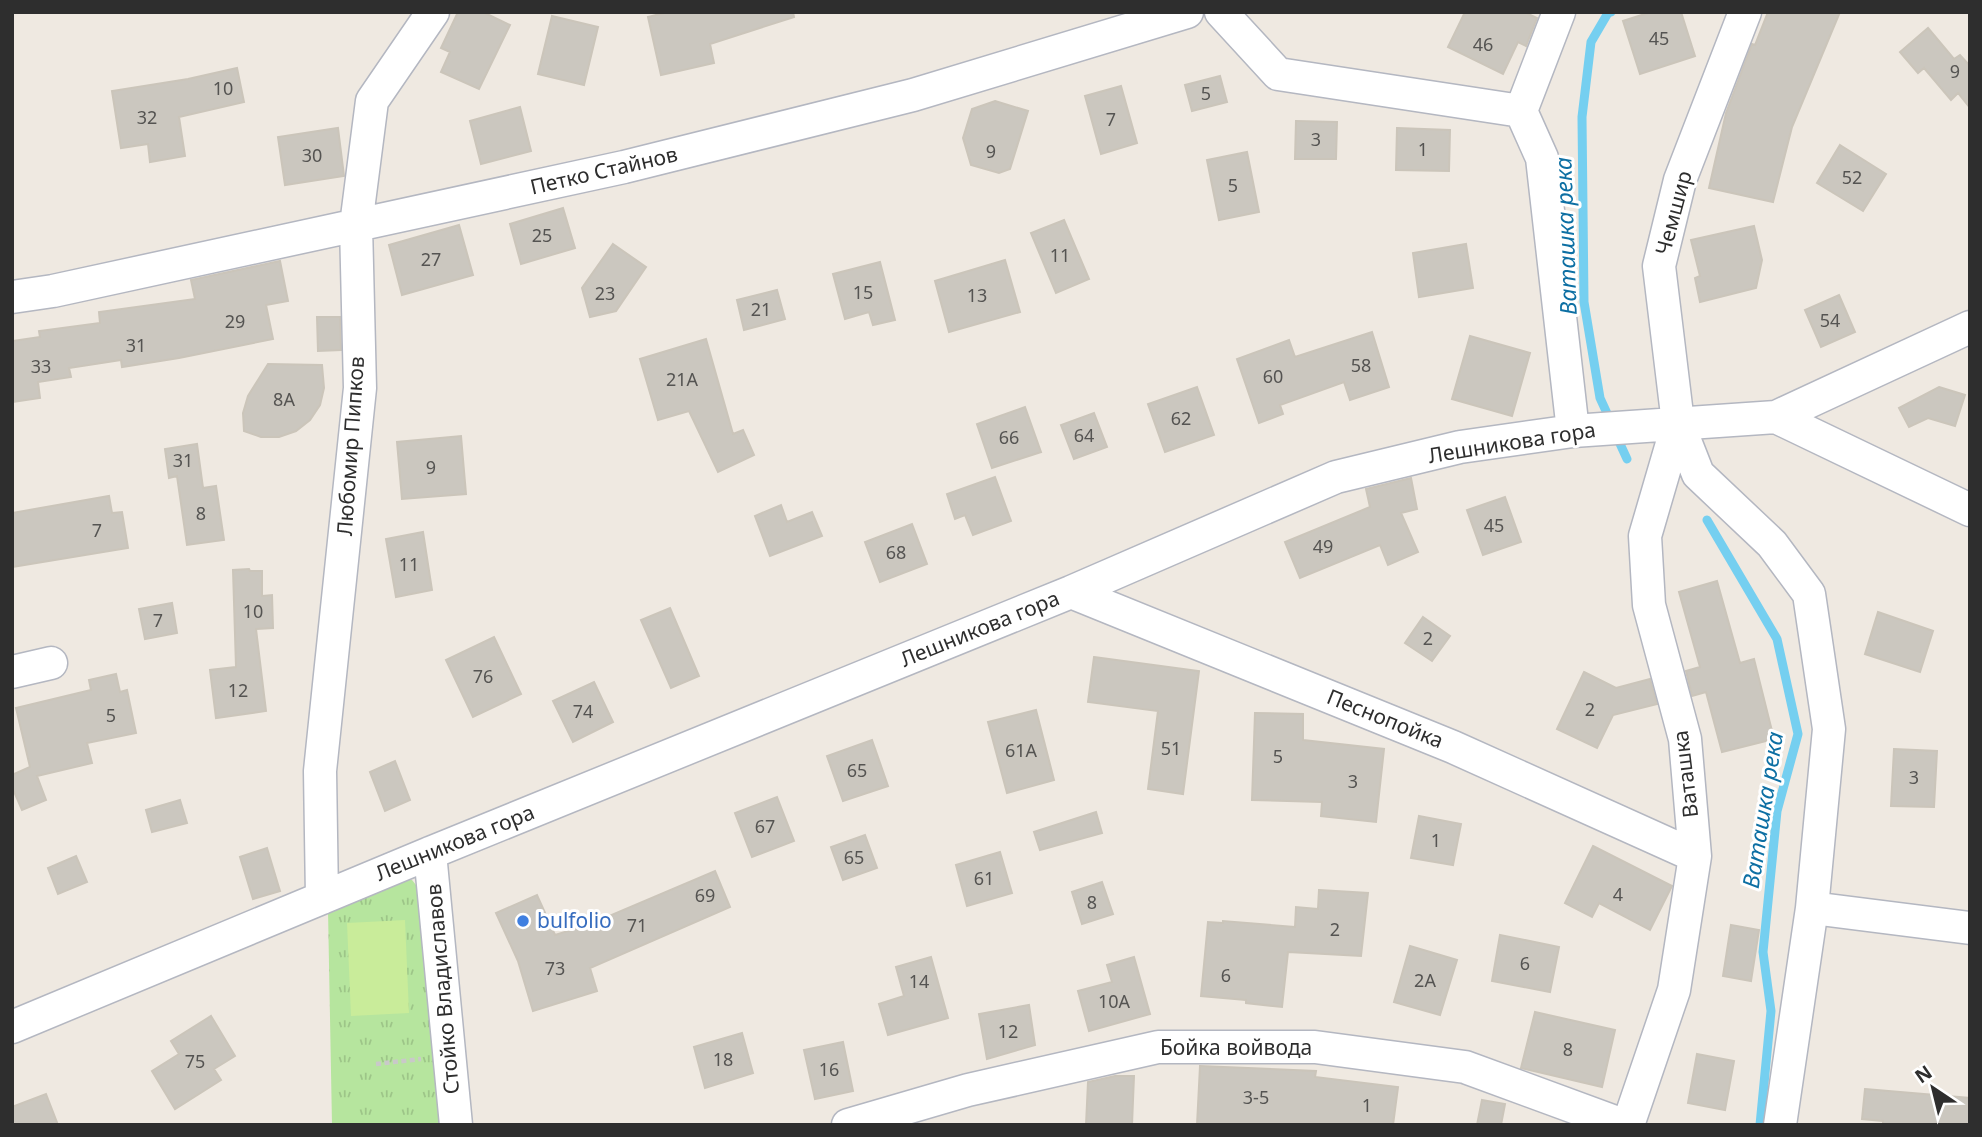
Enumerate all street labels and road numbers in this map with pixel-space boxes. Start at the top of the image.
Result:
street label: Петко Стайнов [527,139,680,201]
street label: Чемшир [1648,167,1698,258]
street label: Любомир Пипков [330,355,370,537]
street label: Лешникова гора [1426,415,1598,469]
street label: Лешникова гора [896,583,1063,673]
street label: Песнопойка [1323,682,1448,754]
street label: Ваташка [1666,729,1704,819]
street label: Лешникова гора [371,797,538,887]
street label: Стойко Владиславов [419,883,465,1095]
street label: Бойка войвода [1160,1033,1312,1061]

